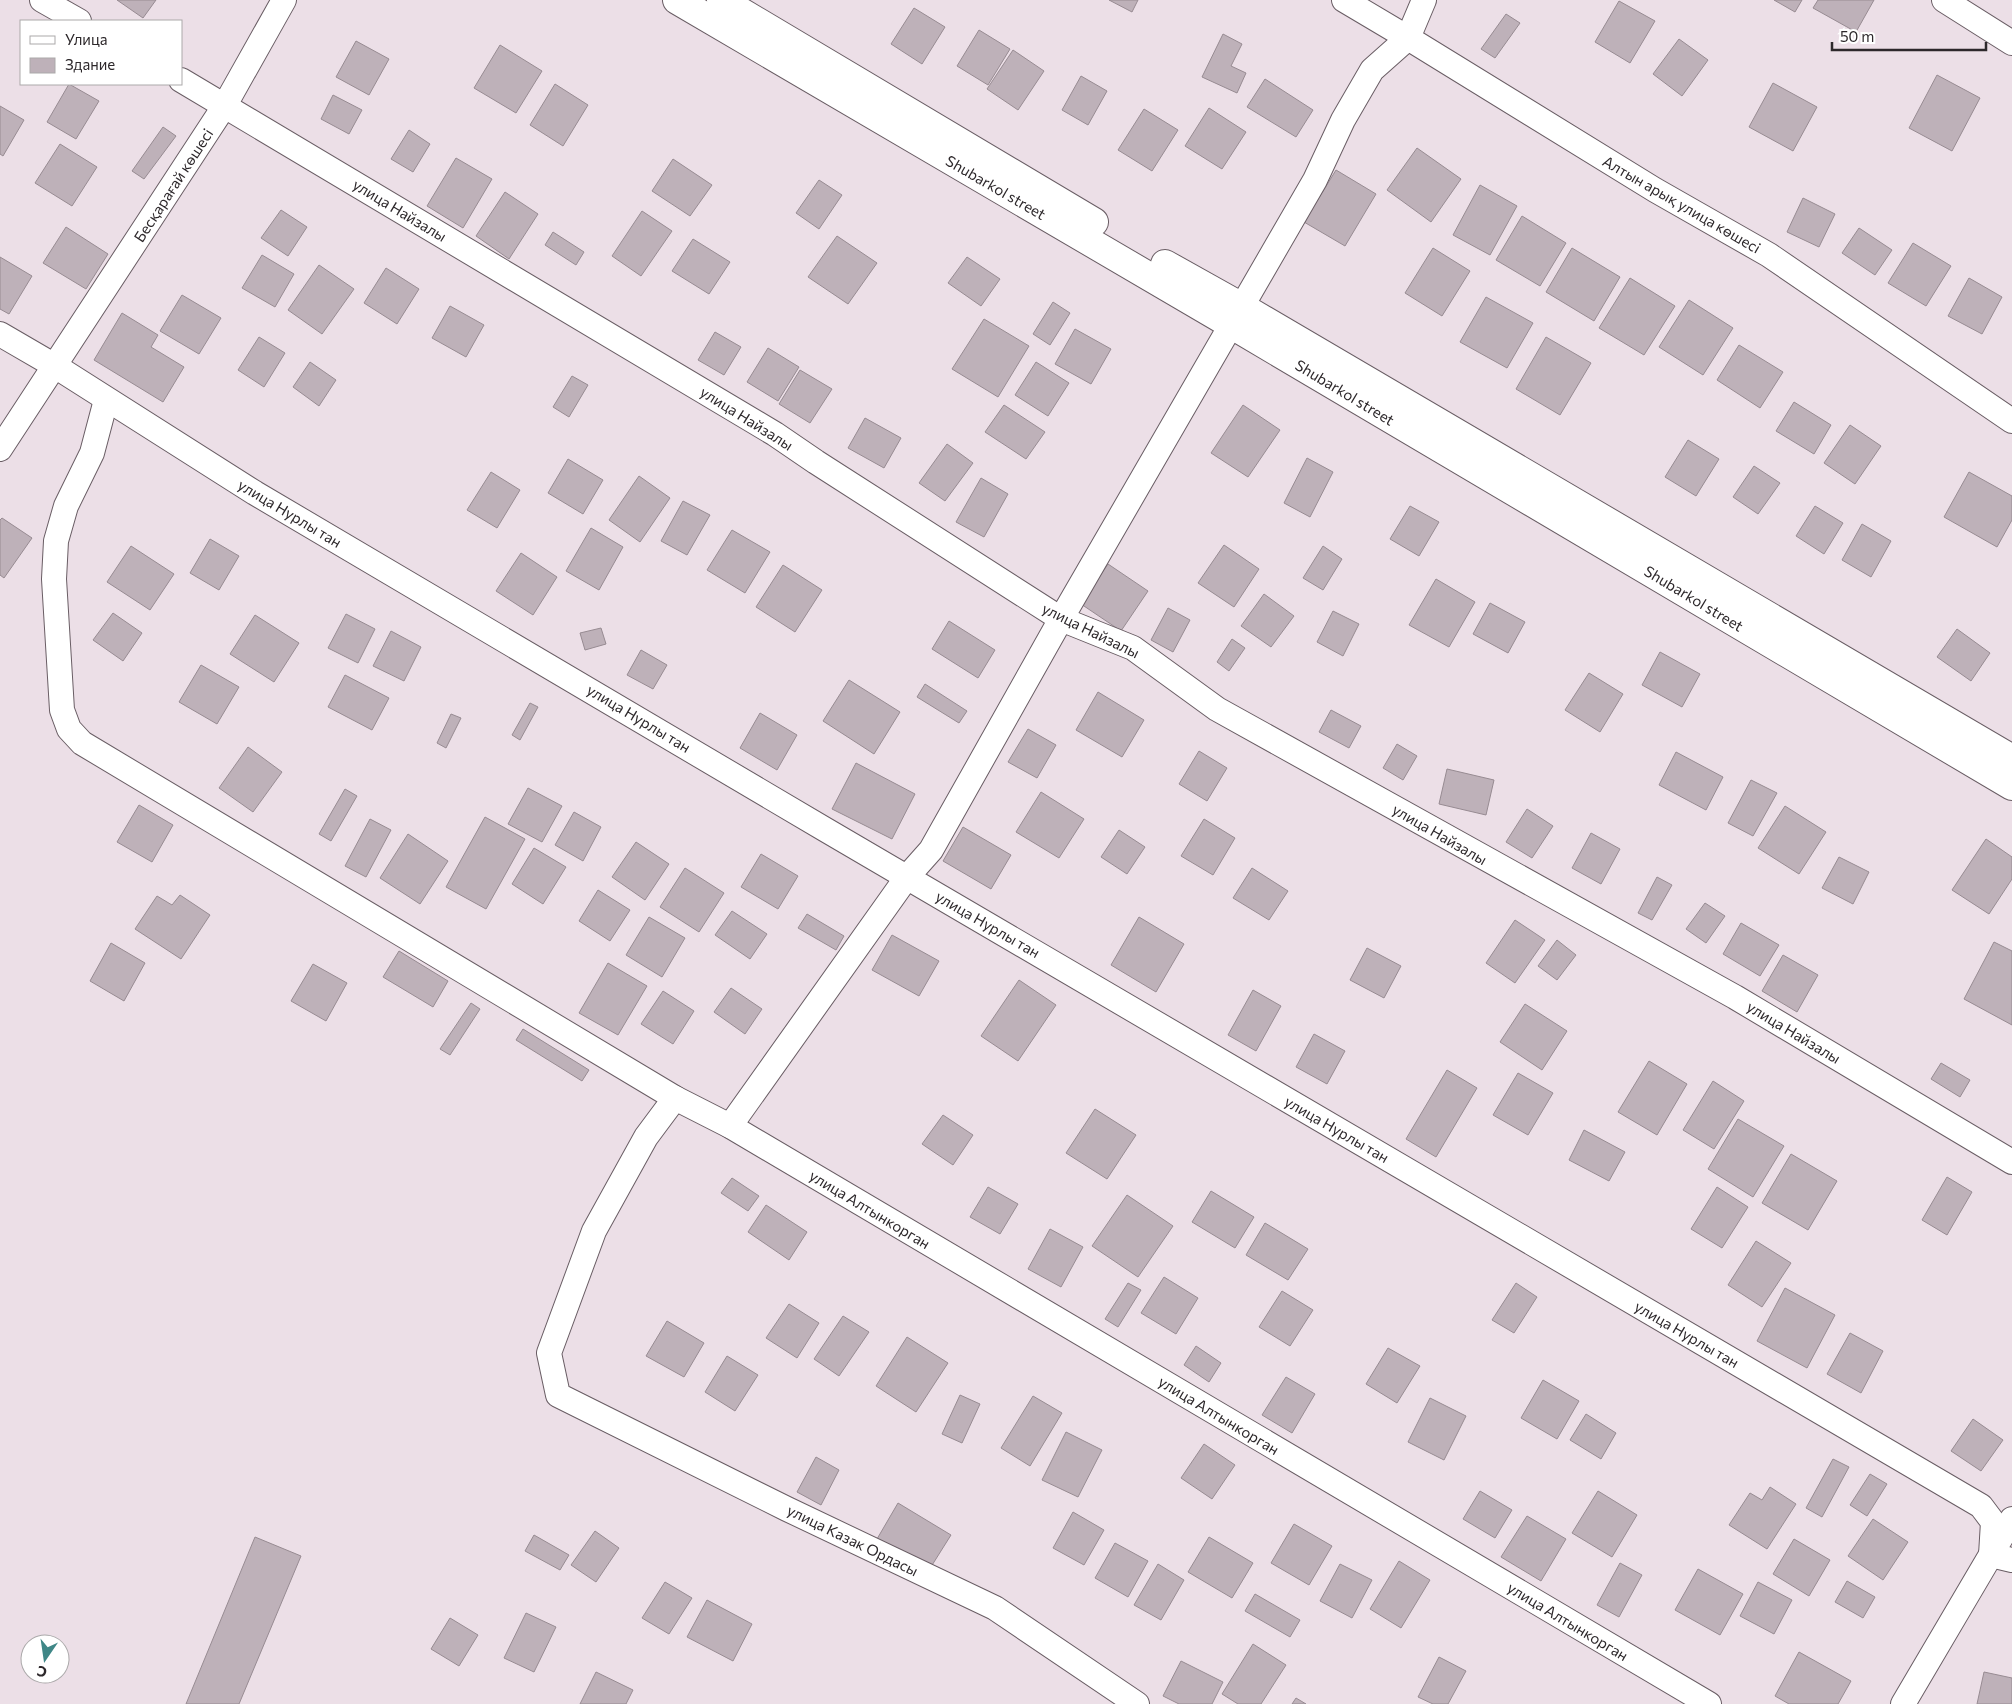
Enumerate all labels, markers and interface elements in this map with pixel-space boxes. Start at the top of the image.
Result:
legend [20,20,182,85]
scale bar [1832,20,1986,52]
text: 50 m [1840,27,1874,45]
text: Улица [65,30,107,48]
text: Здание [65,55,115,73]
street label: Бесқарағай көшесі [130,125,216,245]
street label: Shubarkol street [943,151,1049,223]
street label: Алтын арық улица көшесі [1600,151,1764,257]
street label: улица Найзалы [350,175,450,245]
street label: Shubarkol street [1292,355,1398,429]
street label: улица Найзалы [697,382,797,454]
street label: улица Нурлы тан [235,475,345,551]
street label: Shubarkol street [1641,561,1747,635]
street label: улица Найзалы [1039,599,1143,661]
street label: улица Нурлы тан [584,680,694,756]
street label: улица Найзалы [1390,800,1490,868]
street label: улица Нурлы тан [933,887,1043,961]
street label: улица Найзалы [1744,997,1844,1067]
street label: улица Нурлы тан [1282,1092,1392,1166]
street label: улица Алтынкорган [806,1166,934,1252]
street label: улица Нурлы тан [1632,1297,1742,1371]
street label: улица Алтынкорган [1155,1372,1283,1458]
street label: улица Казак Ордасы [785,1500,921,1580]
street label: улица Алтынкорган [1504,1578,1632,1664]
north arrow [20,1634,70,1684]
text: С [35,1663,49,1682]

